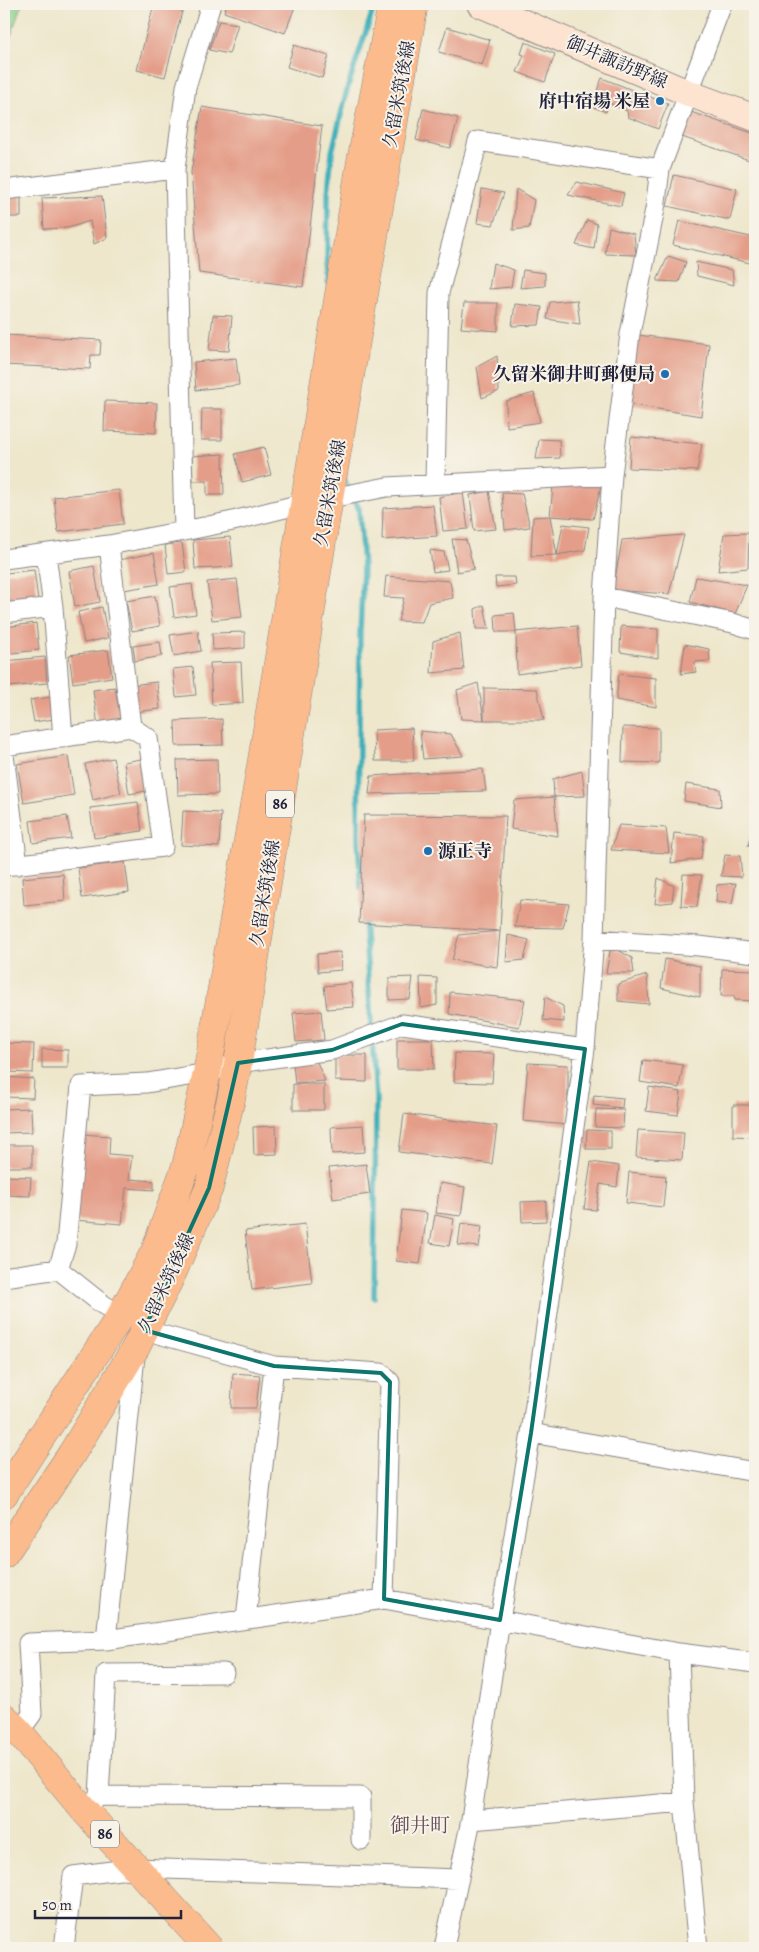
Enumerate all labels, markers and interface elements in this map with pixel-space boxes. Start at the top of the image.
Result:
street label: 御井諏訪野線 [563,30,671,94]
street label: 久留米筑後線 [378,39,420,149]
place label: 府中宿場 米屋 [539,89,650,113]
marker: 府中宿場 米屋 [654,95,666,107]
place label: 久留米御井町郵便局 [493,362,655,386]
marker: 久留米御井町郵便局 [659,368,671,380]
street label: 久留米筑後線 [309,438,351,548]
road number: 86 [266,791,294,818]
street label: 久留米筑後線 [245,838,285,948]
place label: 源正寺 [438,839,492,863]
marker: 源正寺 [422,845,434,857]
street label: 久留米筑後線 [132,1229,200,1337]
district label: 御井町 [390,1812,450,1839]
road number: 86 [91,1820,119,1848]
scale bar [35,1887,181,1919]
text: 50 m [42,1895,72,1915]

